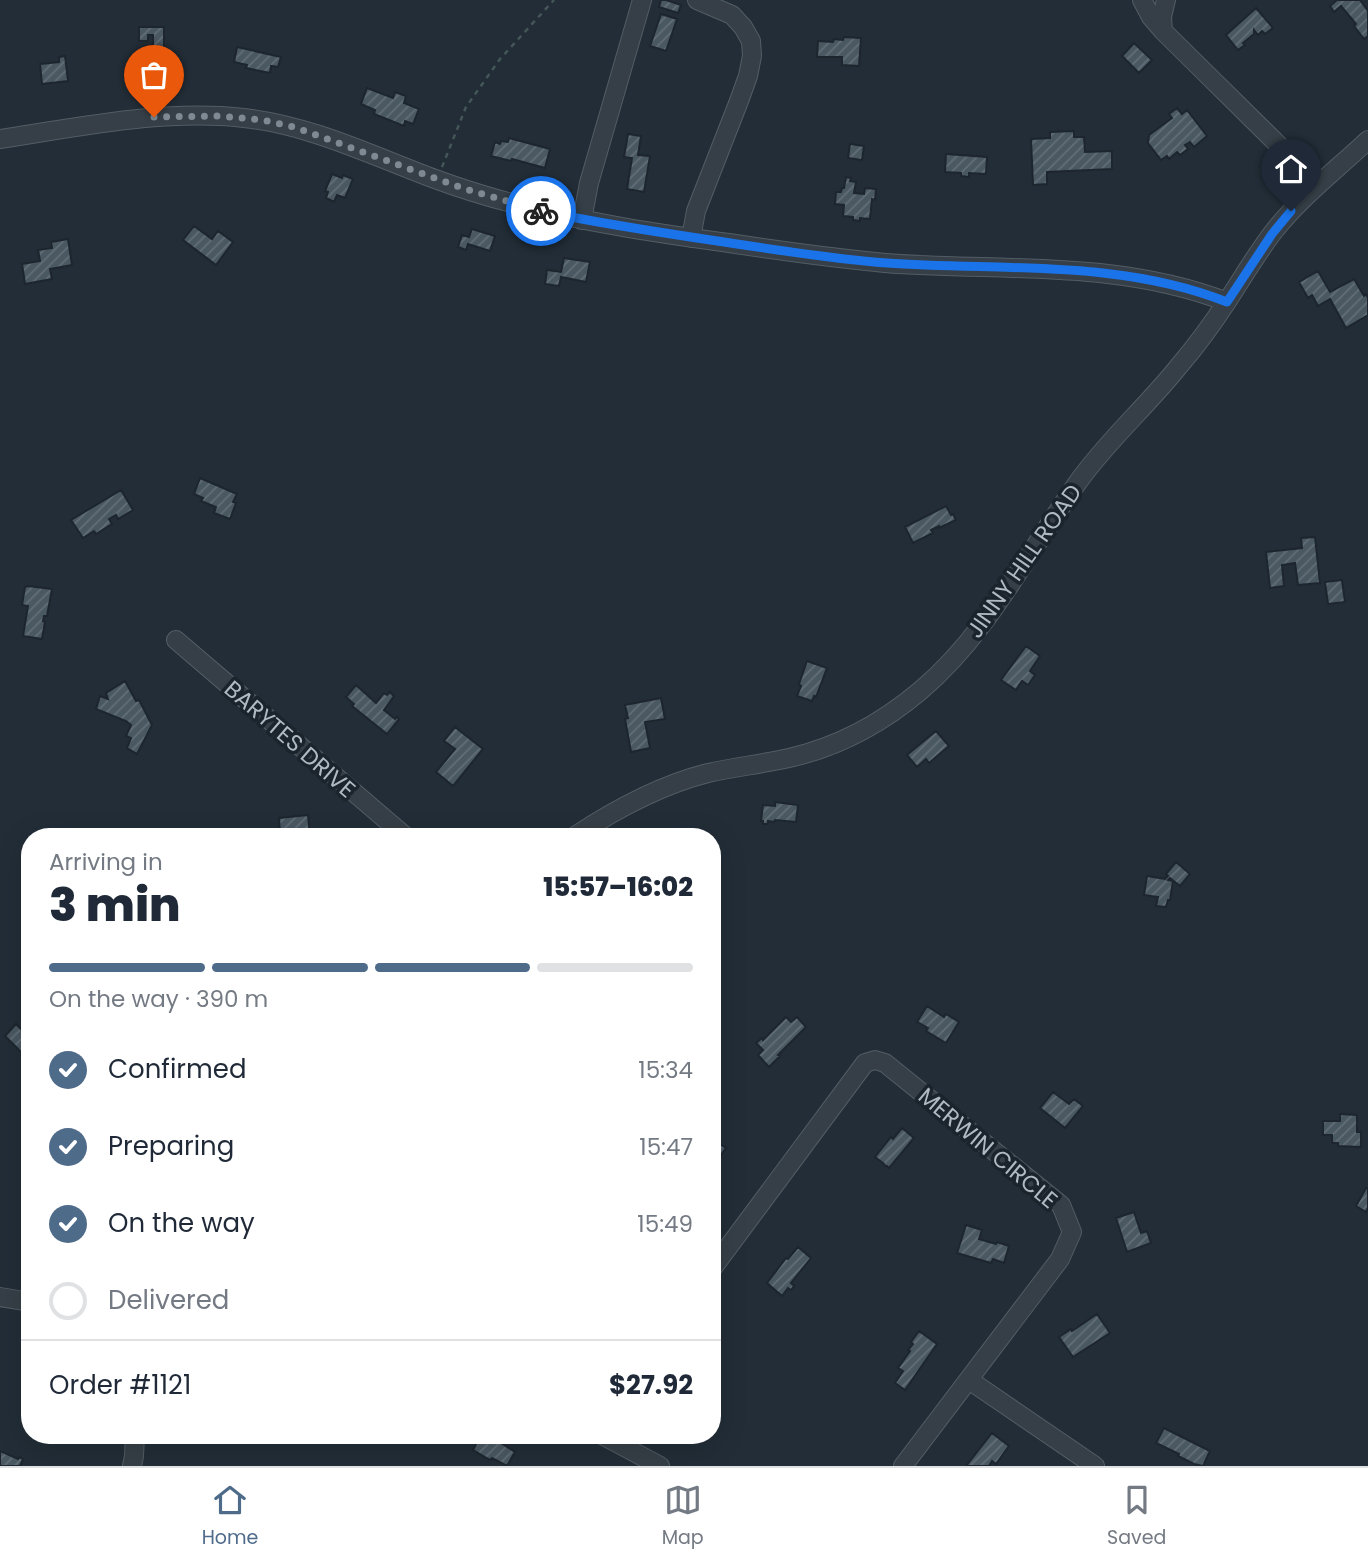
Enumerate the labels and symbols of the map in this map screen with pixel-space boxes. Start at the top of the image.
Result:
pin [124,45,184,117]
pin [1261,139,1321,211]
courier [506,176,576,246]
street label: JINNY HILL ROAD [959,478,1089,644]
street label: BARYTES DRIVE [218,673,362,805]
street label: MERWIN CIRCLE [911,1080,1065,1216]

